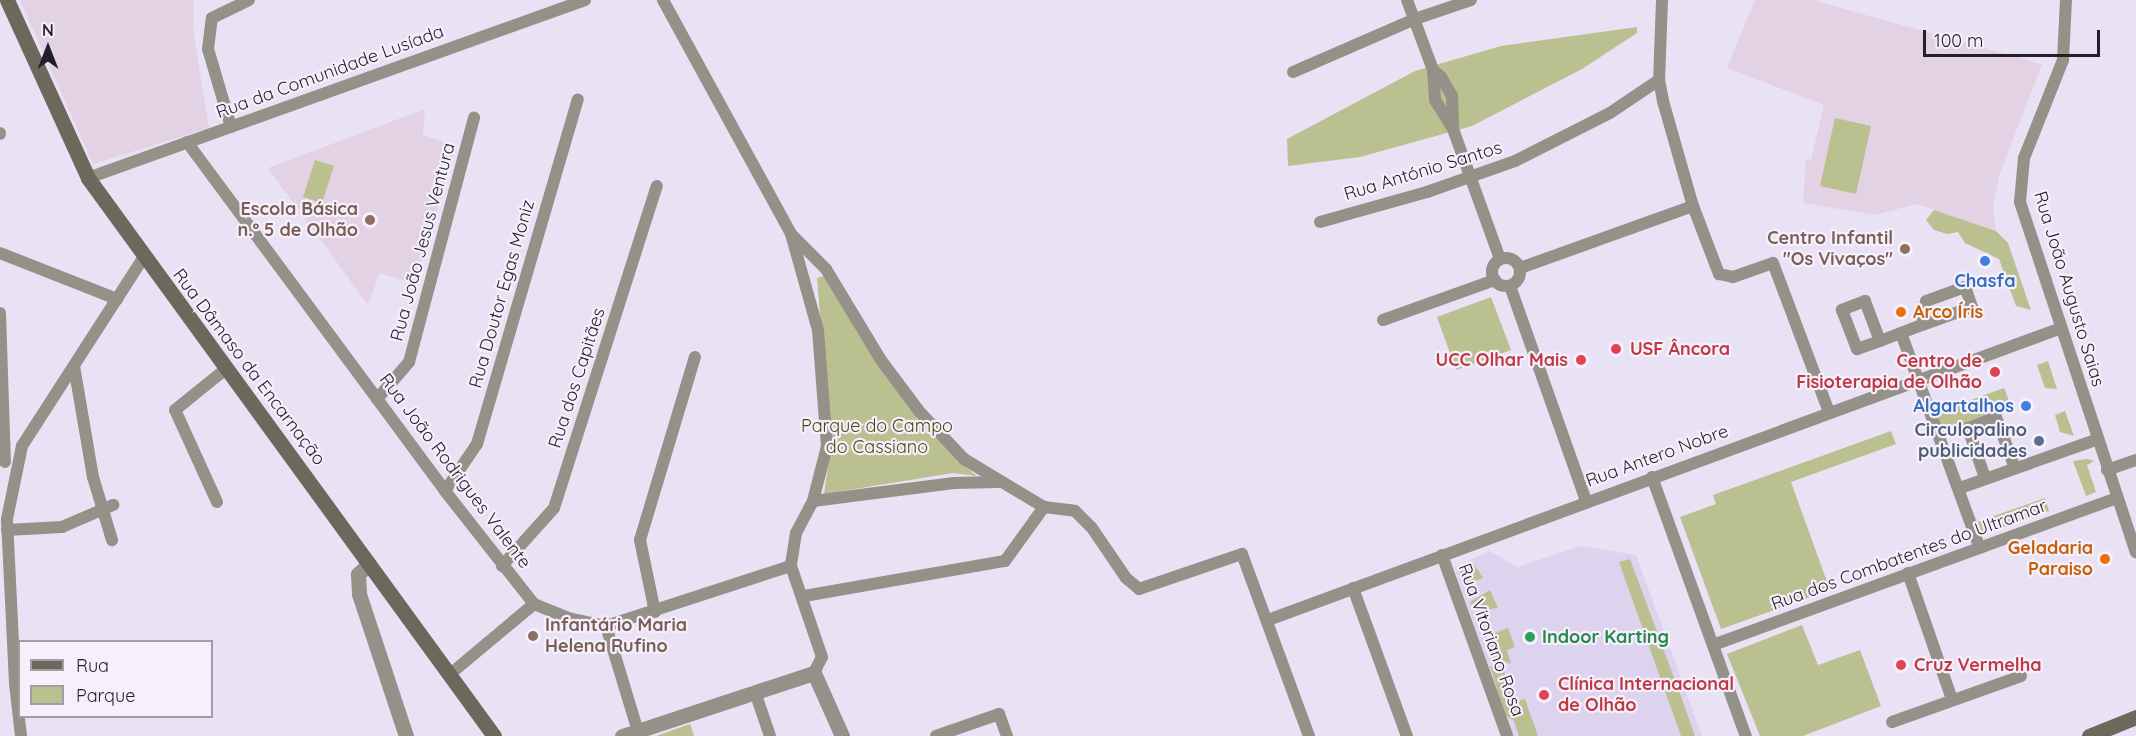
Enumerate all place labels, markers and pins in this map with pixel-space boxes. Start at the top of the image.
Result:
place label: Escola Básica n.º 5 de Olhão [237,199,358,242]
marker: Escola Básica n.º 5 de Olhão [363,213,377,227]
place label: Centro Infantil "Os Vivaços" [1767,228,1893,270]
marker: Centro Infantil "Os Vivaços" [1898,242,1912,256]
marker: Chasfa [1978,254,1992,268]
place label: Chasfa [1955,270,2015,292]
place label: Arco Íris [1913,301,1983,323]
marker: Arco Íris [1894,305,1908,319]
place label: USF Âncora [1630,338,1730,360]
marker: USF Âncora [1607,340,1625,358]
place label: UCC Olhar Mais [1436,349,1568,371]
marker: UCC Olhar Mais [1572,351,1590,369]
place label: Centro de Fisioterapia de Olhão [1796,351,1982,394]
marker: Centro de Fisioterapia de Olhão [1986,363,2004,381]
place label: Algartalhos [1913,395,2014,417]
marker: Algartalhos [2019,399,2033,413]
place label: Circulopalino publicidades [1915,420,2027,462]
marker: Circulopalino publicidades [2032,434,2046,448]
place label: Geladaria Paraiso [2008,538,2093,580]
marker: Geladaria Paraiso [2098,552,2112,566]
place label: Infantário Maria Helena Rufino [545,615,687,658]
place label: Indoor Karting [1542,626,1669,648]
marker: Infantário Maria Helena Rufino [526,629,540,643]
marker: Indoor Karting [1523,630,1537,644]
place label: Cruz Vermelha [1914,654,2042,676]
marker: Cruz Vermelha [1892,656,1910,674]
place label: Clínica Internacional de Olhão [1558,674,1734,716]
marker: Clínica Internacional de Olhão [1535,686,1553,704]

